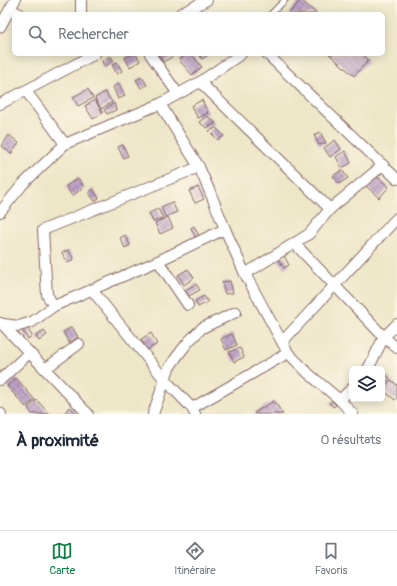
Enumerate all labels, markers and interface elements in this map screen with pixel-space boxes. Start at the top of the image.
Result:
search box [12,12,385,56]
icon: search [26,23,48,45]
text: Rechercher [58,25,129,44]
map controls [349,366,385,402]
button: layers [349,366,385,402]
text: À proximité [16,430,99,451]
text: 0 résultats [321,432,381,448]
tab: Carte [49,540,75,577]
tab: Itinéraire [174,540,216,577]
tab: Favoris [315,540,347,577]

